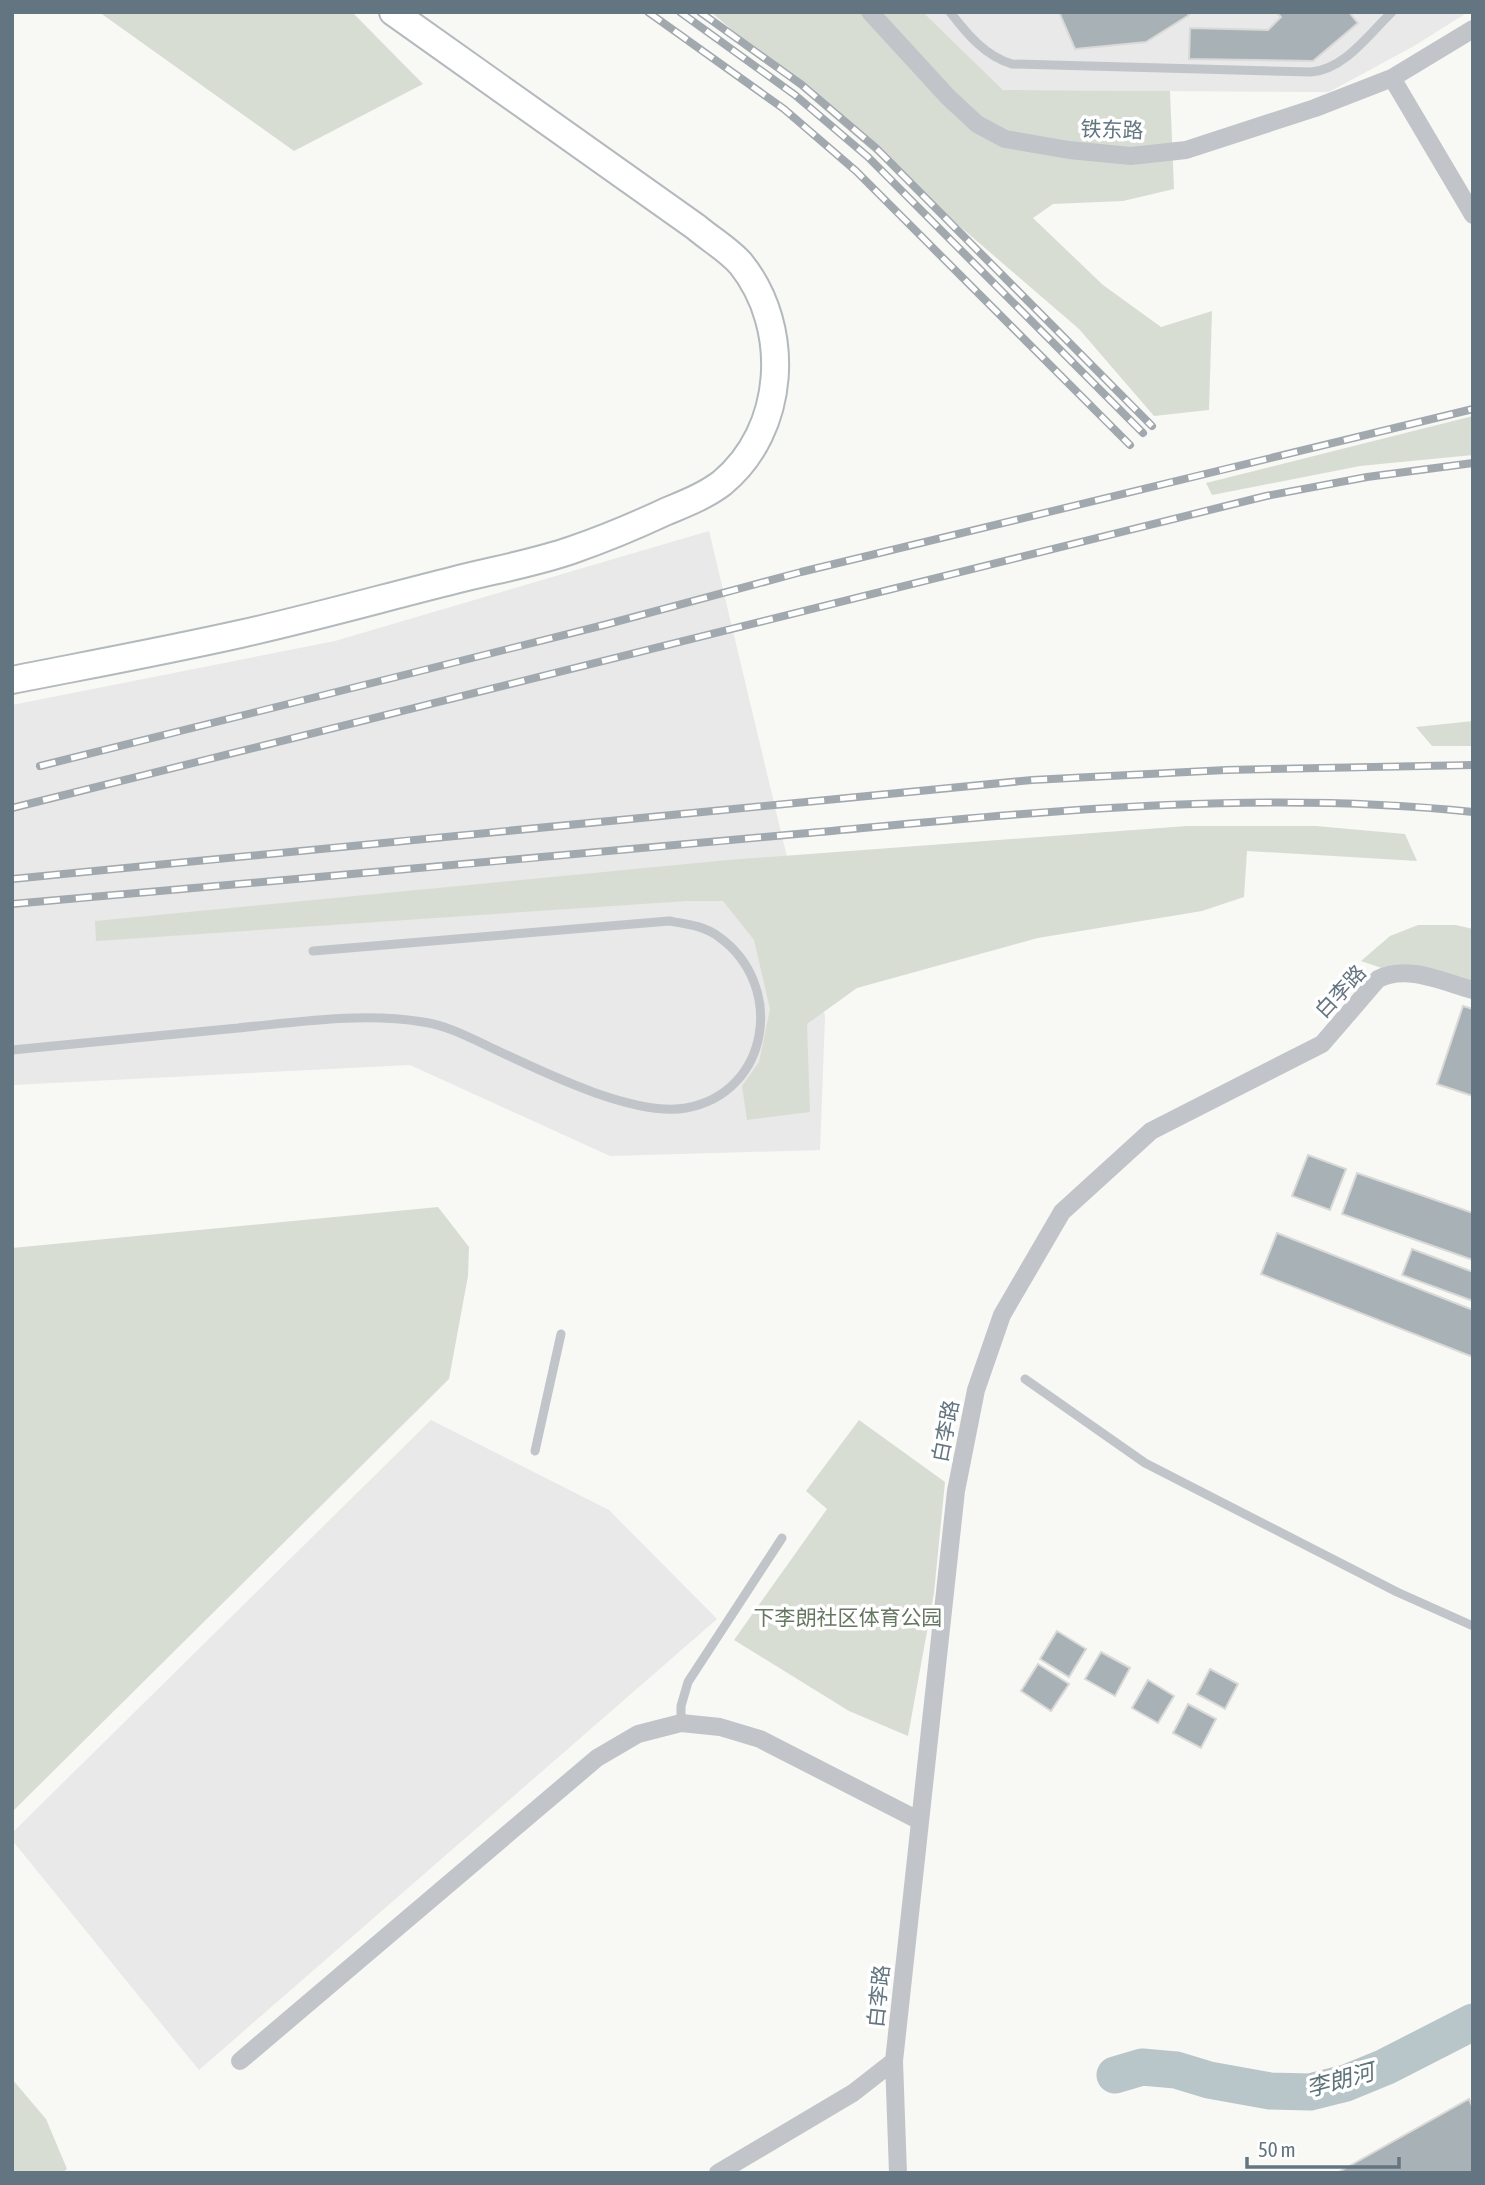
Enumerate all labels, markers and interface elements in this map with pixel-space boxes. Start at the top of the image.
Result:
street label: 铁东路 [1080,116,1144,142]
street label: 白李路 [1310,960,1370,1022]
street label: 白李路 [927,1398,963,1464]
park label: 下李朗社区体育公园 [754,1605,943,1629]
street label: 白李路 [863,1963,893,2029]
water label: 李朗河 [1303,2057,1381,2101]
scale bar [1247,2126,1399,2170]
text: 50 m [1258,2137,1296,2161]

